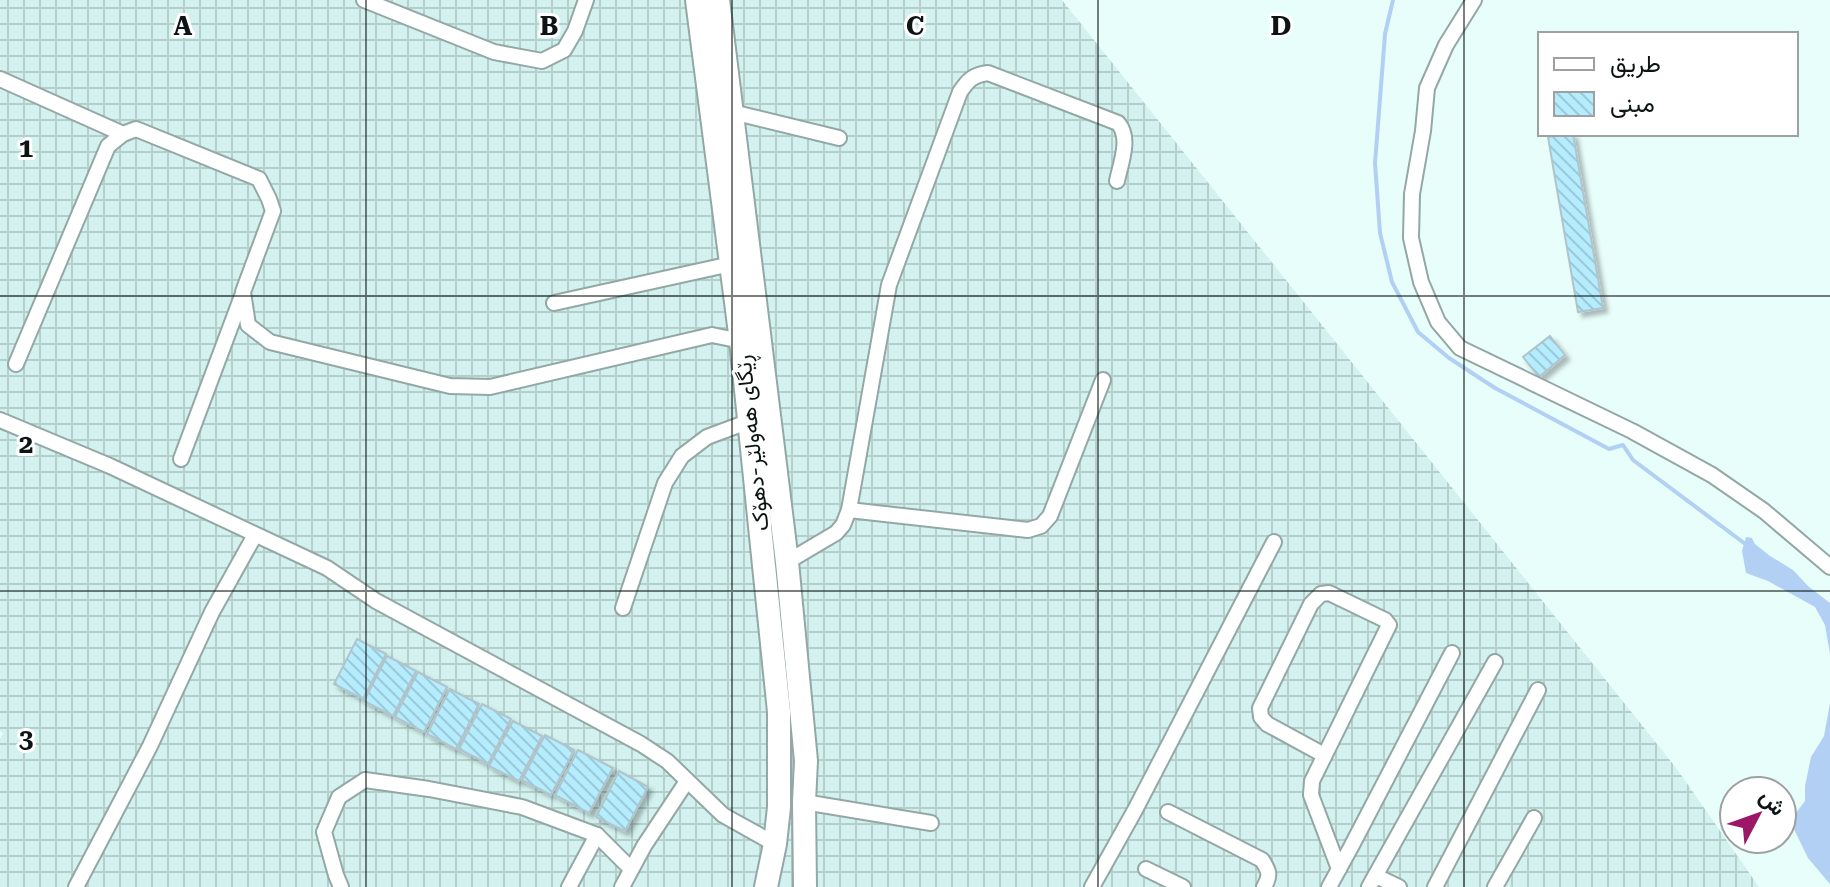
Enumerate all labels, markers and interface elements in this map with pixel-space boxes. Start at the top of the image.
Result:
text: A [174,11,193,41]
text: B [540,11,558,41]
text: C [906,11,924,41]
text: D [1271,11,1291,41]
legend [1538,32,1798,136]
text: طريق [1610,50,1661,79]
text: مبنى [1610,90,1655,118]
text: 1 [19,133,33,163]
street label: ڕێگای هەولێر-دهۆک [730,353,779,532]
text: 2 [19,429,33,459]
text: 3 [19,724,33,754]
north arrow [1718,775,1798,855]
text: ش [1754,784,1791,821]

